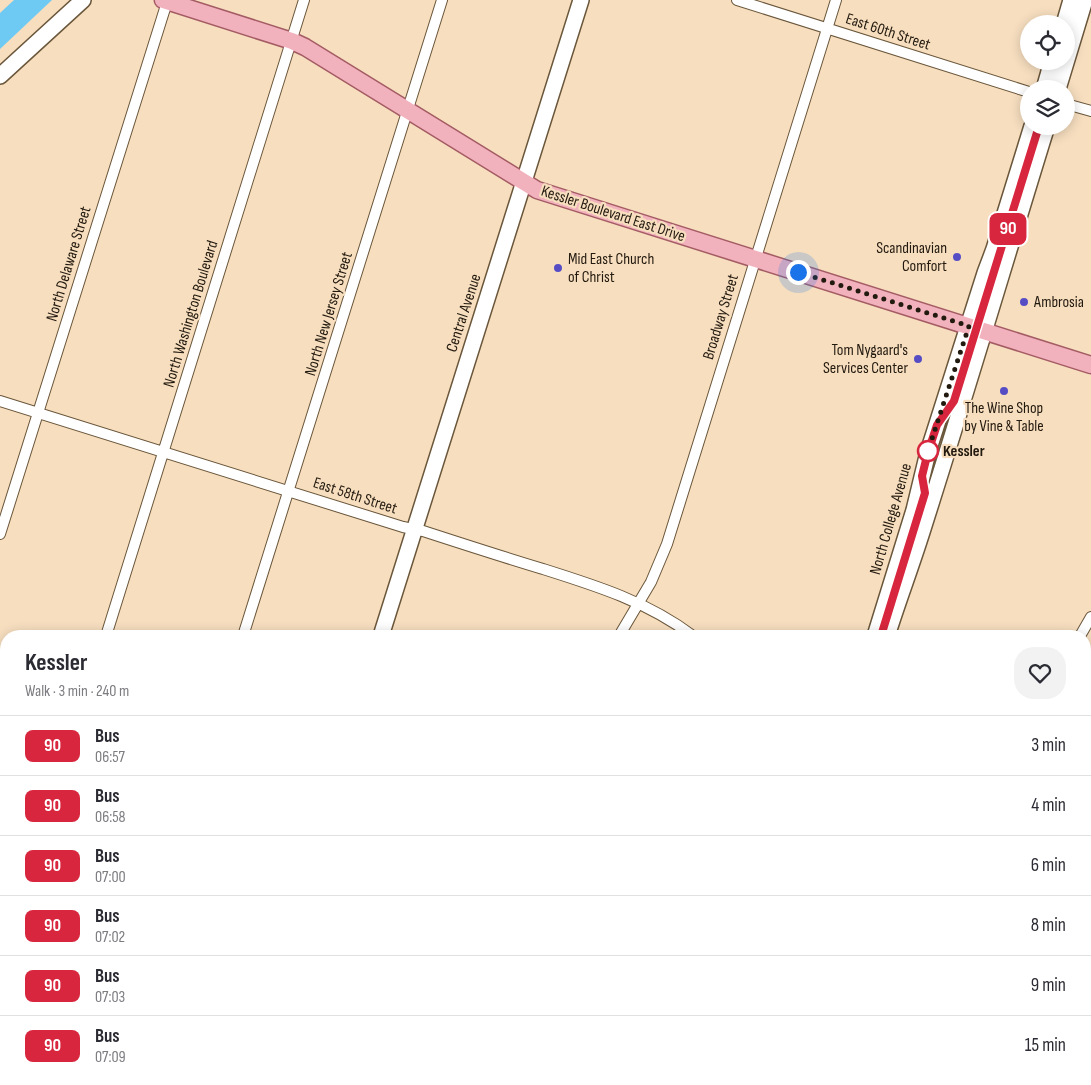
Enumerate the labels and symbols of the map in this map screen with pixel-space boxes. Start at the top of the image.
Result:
street label: East 60th Street [843,9,933,55]
street label: Kessler Boulevard East Drive [539,182,687,246]
street label: North Delaware Street [42,204,96,324]
line badge: 90 [986,213,1030,245]
street label: North Washington Boulevard [160,238,222,390]
place label: Scandinavian Comfort [876,239,947,276]
street label: North New Jersey Street [301,250,357,378]
place label: Mid East Church of Christ [568,250,654,287]
marker: Scandinavian Comfort [951,251,963,263]
your location [786,260,811,285]
marker: Mid East Church of Christ [552,262,564,274]
street label: Central Avenue [442,272,486,354]
street label: Broadway Street [699,272,743,362]
place label: Ambrosia [1033,293,1084,312]
marker: Ambrosia [1018,296,1030,308]
place label: Tom Nygaard's Services Center [823,341,908,378]
marker: Tom Nygaard's Services Center [912,353,924,365]
marker: The Wine Shop by Vine & Table [998,385,1010,397]
place label: The Wine Shop by Vine & Table [964,399,1044,436]
marker: Kessler [917,440,939,462]
place label: Kessler [943,442,985,461]
street label: North College Avenue [866,461,916,577]
street label: East 58th Street [311,473,399,519]

